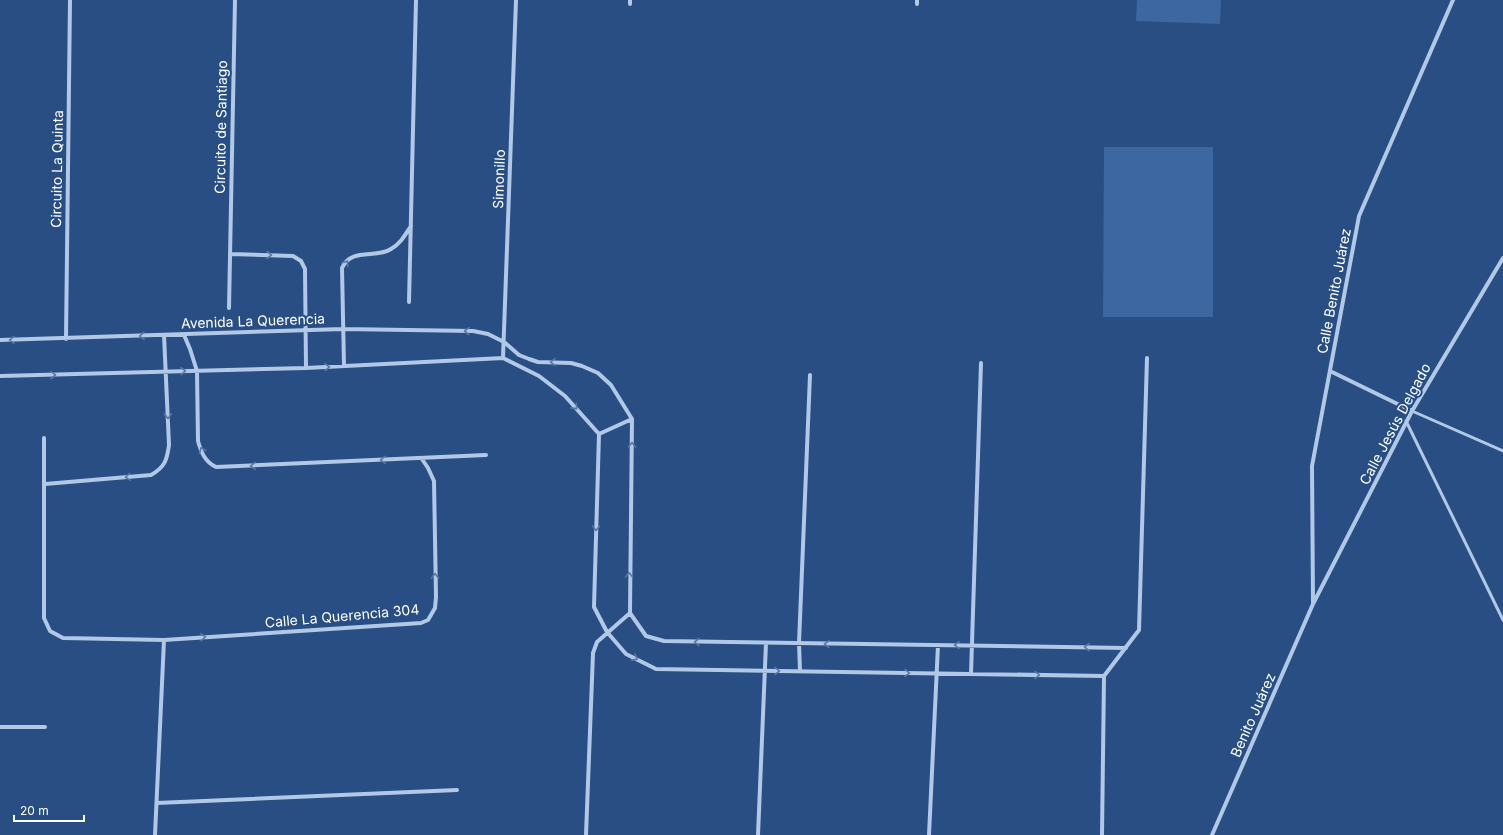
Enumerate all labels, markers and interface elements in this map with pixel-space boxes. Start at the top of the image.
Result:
street label: Circuito de Santiago [211,60,230,194]
street label: Circuito La Quinta [47,110,66,228]
street label: Simonillo [489,149,508,209]
street label: Calle Benito Juárez [1313,227,1354,355]
one-way arrow [266,251,272,260]
one-way arrow [341,260,348,267]
street label: Avenida La Querencia [181,309,325,332]
one-way arrow [464,327,470,335]
one-way arrow [139,332,145,340]
one-way arrow [9,335,15,344]
one-way arrow [550,358,556,367]
street label: Calle Jesús Delgado [1355,360,1434,487]
one-way arrow [324,363,330,371]
one-way arrow [180,367,186,375]
one-way arrow [50,370,56,379]
one-way arrow [570,402,577,410]
one-way arrow [163,413,172,419]
one-way arrow [628,442,636,448]
one-way arrow [198,447,206,454]
one-way arrow [380,456,386,465]
one-way arrow [250,462,256,470]
one-way arrow [125,473,131,482]
one-way arrow [592,525,600,531]
one-way arrow [625,572,634,578]
one-way arrow [431,573,440,579]
street label: Calle La Querencia 304 [264,600,420,631]
one-way arrow [200,633,206,642]
one-way arrow [694,638,700,646]
one-way arrow [824,639,830,648]
one-way arrow [954,641,960,650]
one-way arrow [1084,643,1090,651]
one-way arrow [631,654,638,661]
one-way arrow [774,667,780,675]
one-way arrow [904,669,910,677]
street label: Benito Juárez [1226,670,1279,760]
one-way arrow [1034,671,1040,679]
scale bar [14,797,84,823]
text: 20 m [20,803,49,818]

